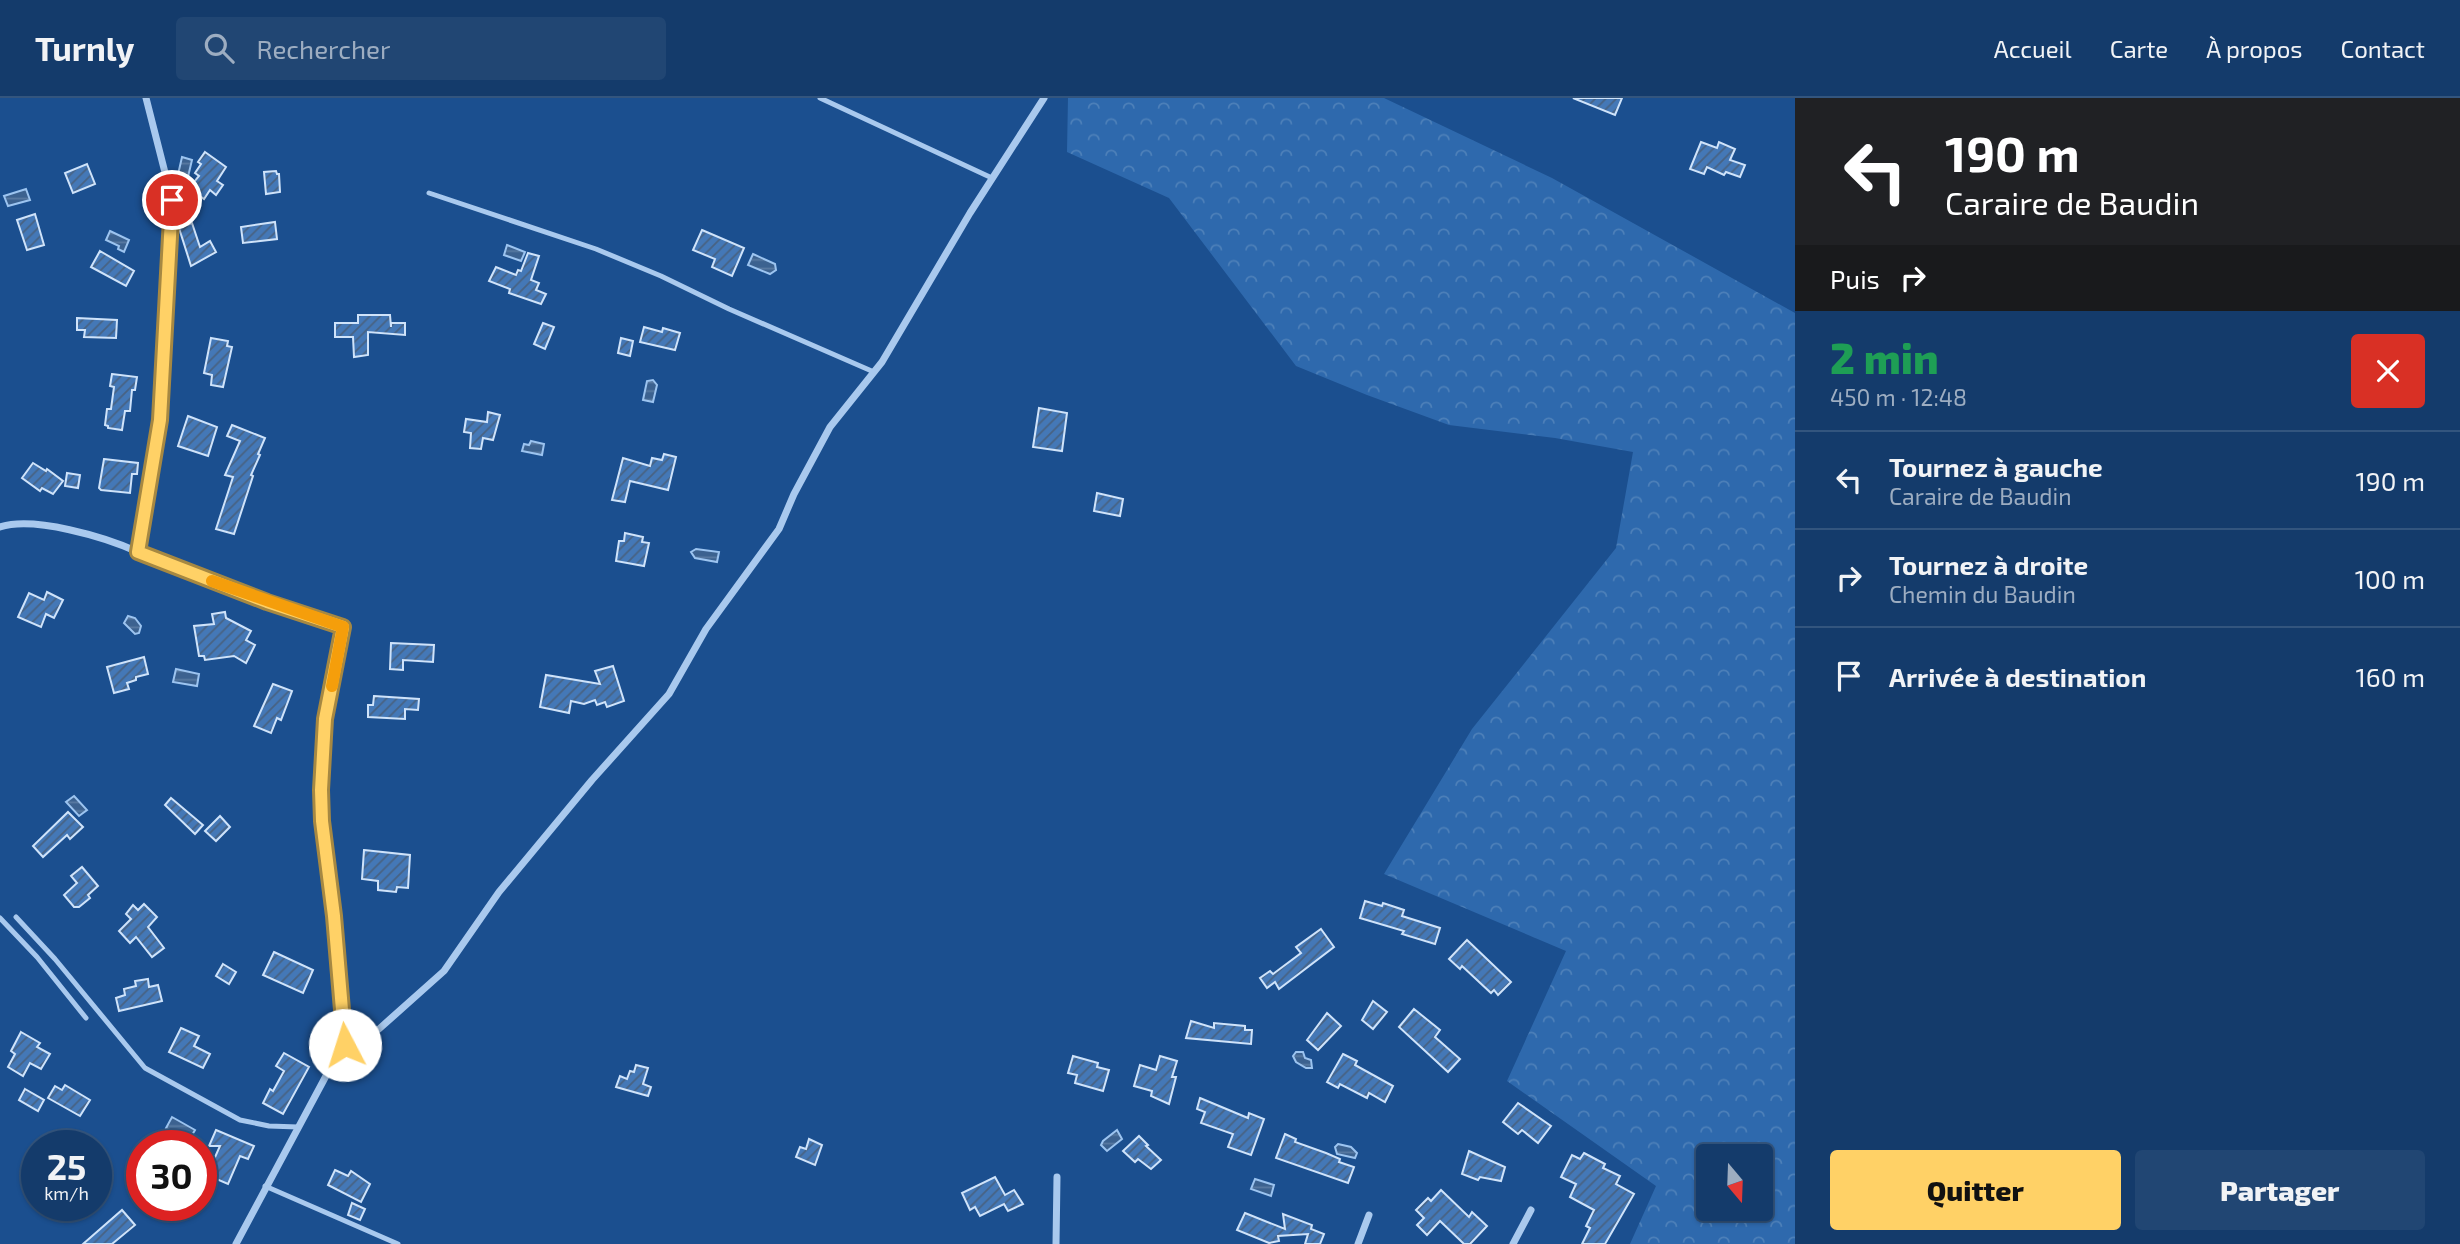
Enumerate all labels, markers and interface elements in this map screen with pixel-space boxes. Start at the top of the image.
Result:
search box [176,17,666,80]
text: Turnly [35,28,134,68]
icon: search [200,29,238,67]
text: Rechercher [256,33,390,64]
text: Accueil [1994,34,2072,63]
text: Carte [2110,34,2168,63]
text: À propos [2206,34,2303,63]
text: Contact [2341,34,2425,63]
text: 190 m [1945,123,2080,182]
icon: left [1830,126,1921,217]
pin [142,170,202,230]
icon: arrive [153,181,191,219]
text: Caraire de Baudin [1945,183,2199,221]
icon: right [1894,259,1932,297]
text: Puis [1830,263,1880,294]
text: 2 min [1830,332,1939,382]
button: close [2351,334,2425,408]
text: 450 m · 12:48 [1830,383,1967,411]
text: Tournez à gauche [1889,451,2103,482]
icon: left [1830,461,1868,499]
text: 190 m [2356,465,2425,496]
text: Caraire de Baudin [1889,482,2072,510]
text: Tournez à droite [1889,549,2088,580]
icon: right [1830,559,1868,597]
text: 100 m [2355,563,2425,594]
text: Chemin du Baudin [1889,580,2076,608]
icon: arrive [1830,657,1868,695]
text: Arrivée à destination [1889,661,2146,692]
text: 160 m [2356,661,2425,692]
position arrow [308,1008,382,1082]
speed limit sign: 30 [126,1130,217,1221]
north arrow [1696,1144,1773,1222]
map controls [1696,1144,1773,1221]
text: 25 [47,1145,86,1187]
button: Quitter [1830,1150,2121,1230]
button: Partager [2135,1150,2425,1230]
text: km/h [44,1182,89,1204]

